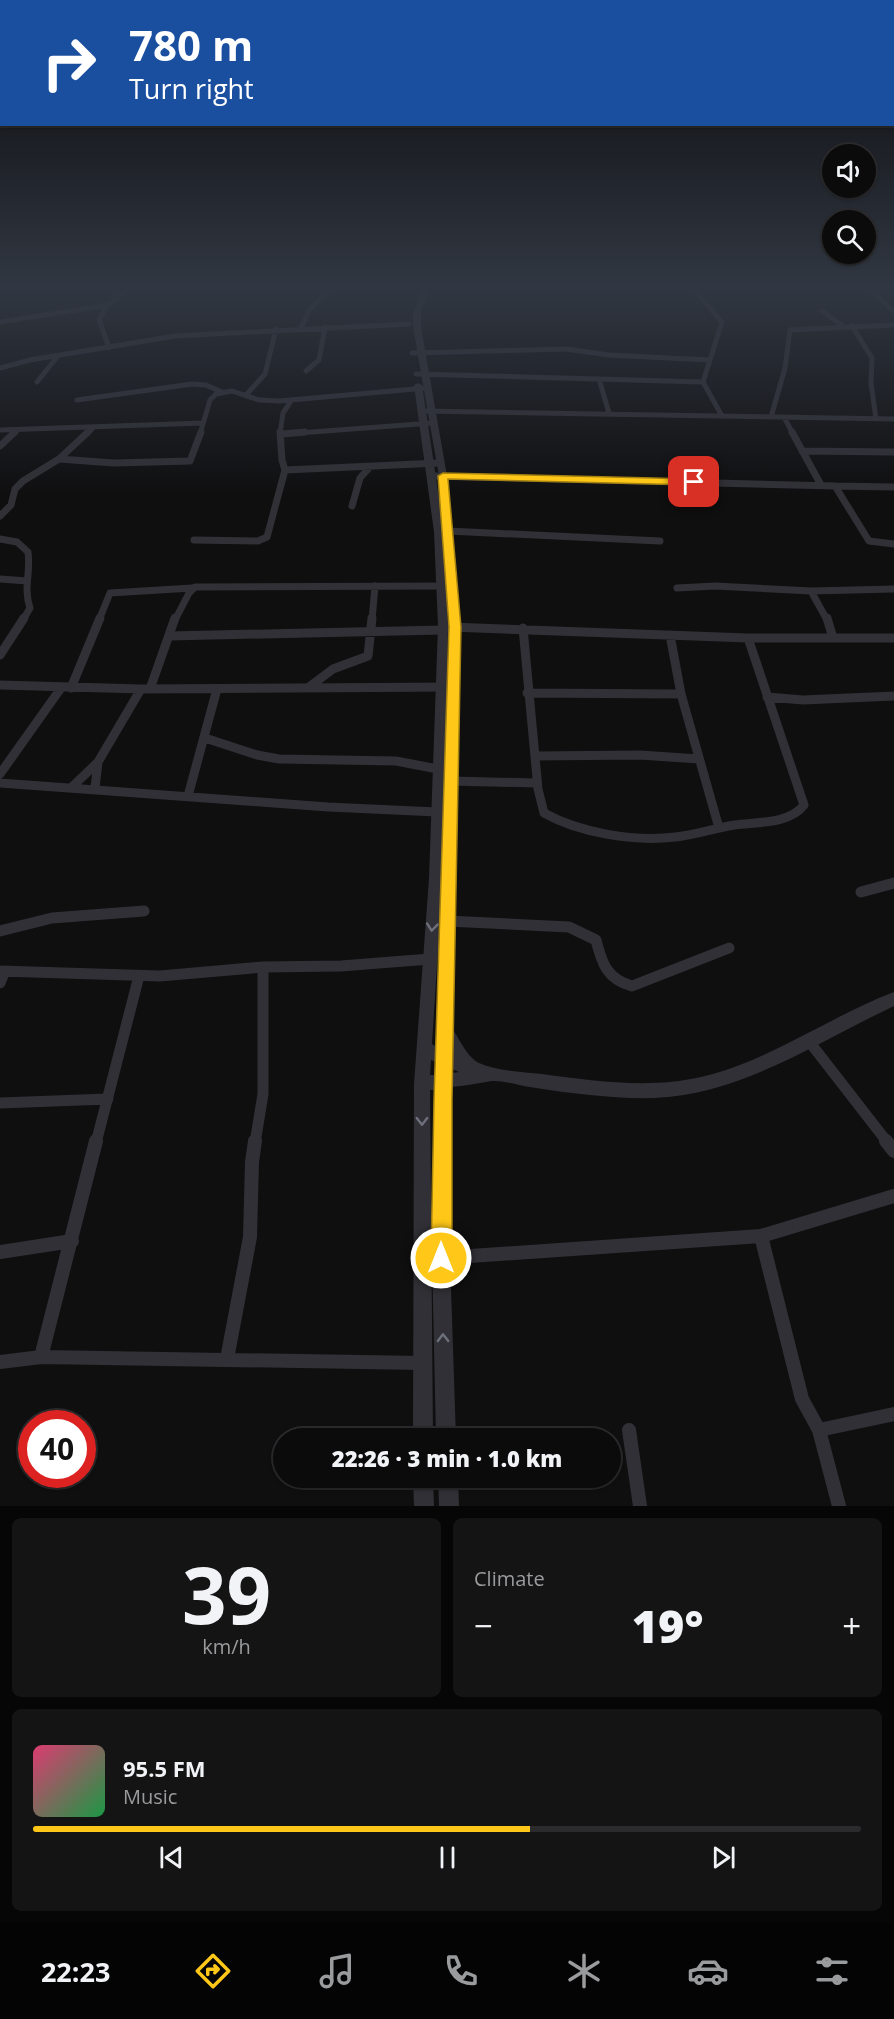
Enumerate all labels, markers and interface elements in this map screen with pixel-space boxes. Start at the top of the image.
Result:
text: 780 m [129,16,253,73]
icon: right [30,24,108,102]
text: Turn right [129,70,254,107]
map controls [822,144,876,264]
button: sound [822,144,876,198]
button: search [822,210,876,264]
pin [668,456,719,507]
icon: arrive [677,465,710,498]
one-way arrow [426,922,439,931]
one-way arrow [416,1117,428,1126]
position arrow [409,1226,473,1290]
one-way arrow [436,1334,449,1343]
speed limit sign: 40 [18,1410,96,1488]
text: 22:26 · 3 min · 1.0 km [332,1443,562,1473]
text: 39 [182,1541,271,1647]
text: Climate [474,1565,545,1592]
text: 19° [632,1595,703,1656]
text: − [474,1603,493,1648]
text: + [842,1603,861,1648]
text: km/h [202,1633,251,1660]
text: 95.5 FM [123,1753,206,1783]
text: Music [123,1783,177,1810]
icon: previous [155,1841,188,1874]
icon: pause [431,1841,464,1874]
icon: next [707,1841,740,1874]
icon: directions [192,1950,234,1992]
icon: music [316,1950,358,1992]
icon: phone [440,1950,482,1992]
icon: climate [563,1950,605,1992]
icon: car [687,1950,729,1992]
icon: filters [811,1950,853,1992]
text: 22:23 [41,1953,110,1990]

